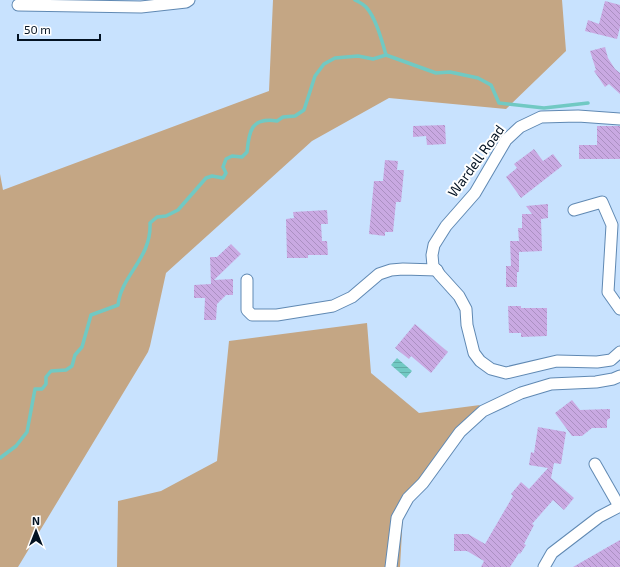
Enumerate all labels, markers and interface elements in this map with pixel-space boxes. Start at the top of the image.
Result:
scale bar [18,16,100,42]
text: 50 m [24,22,51,36]
street label: Wardell Road [444,121,507,200]
north arrow [16,511,56,551]
text: N [32,514,40,527]

